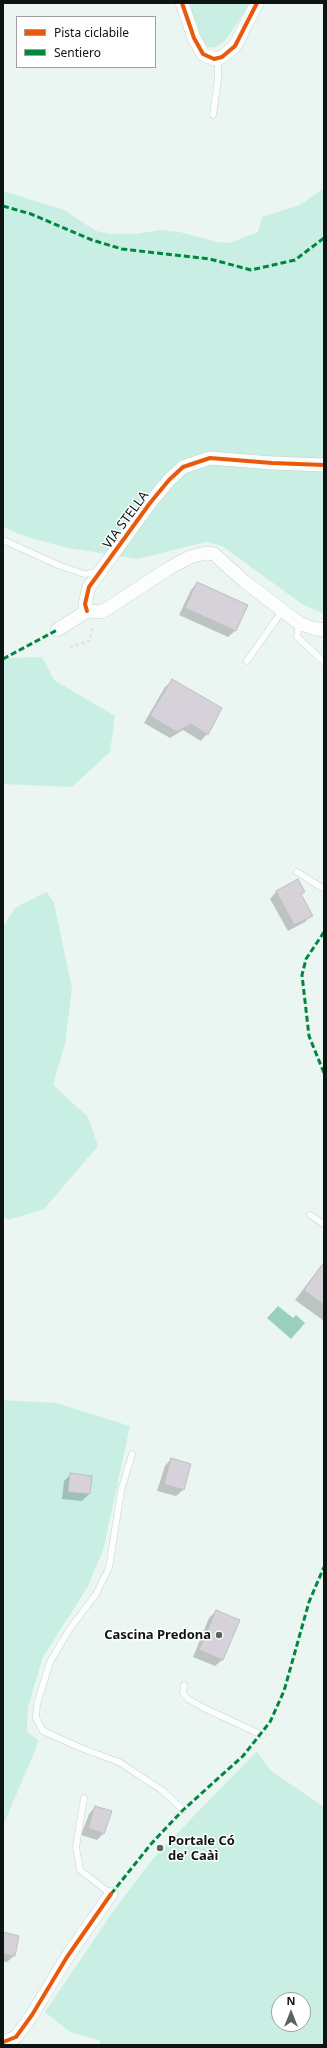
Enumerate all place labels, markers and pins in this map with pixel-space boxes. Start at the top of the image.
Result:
place label: Cascina Predona [104,1627,211,1643]
marker: Cascina Predona [214,1630,224,1640]
place label: Portale Có de' Caàì [168,1833,235,1864]
marker: Portale Có de' Caàì [155,1843,165,1853]

